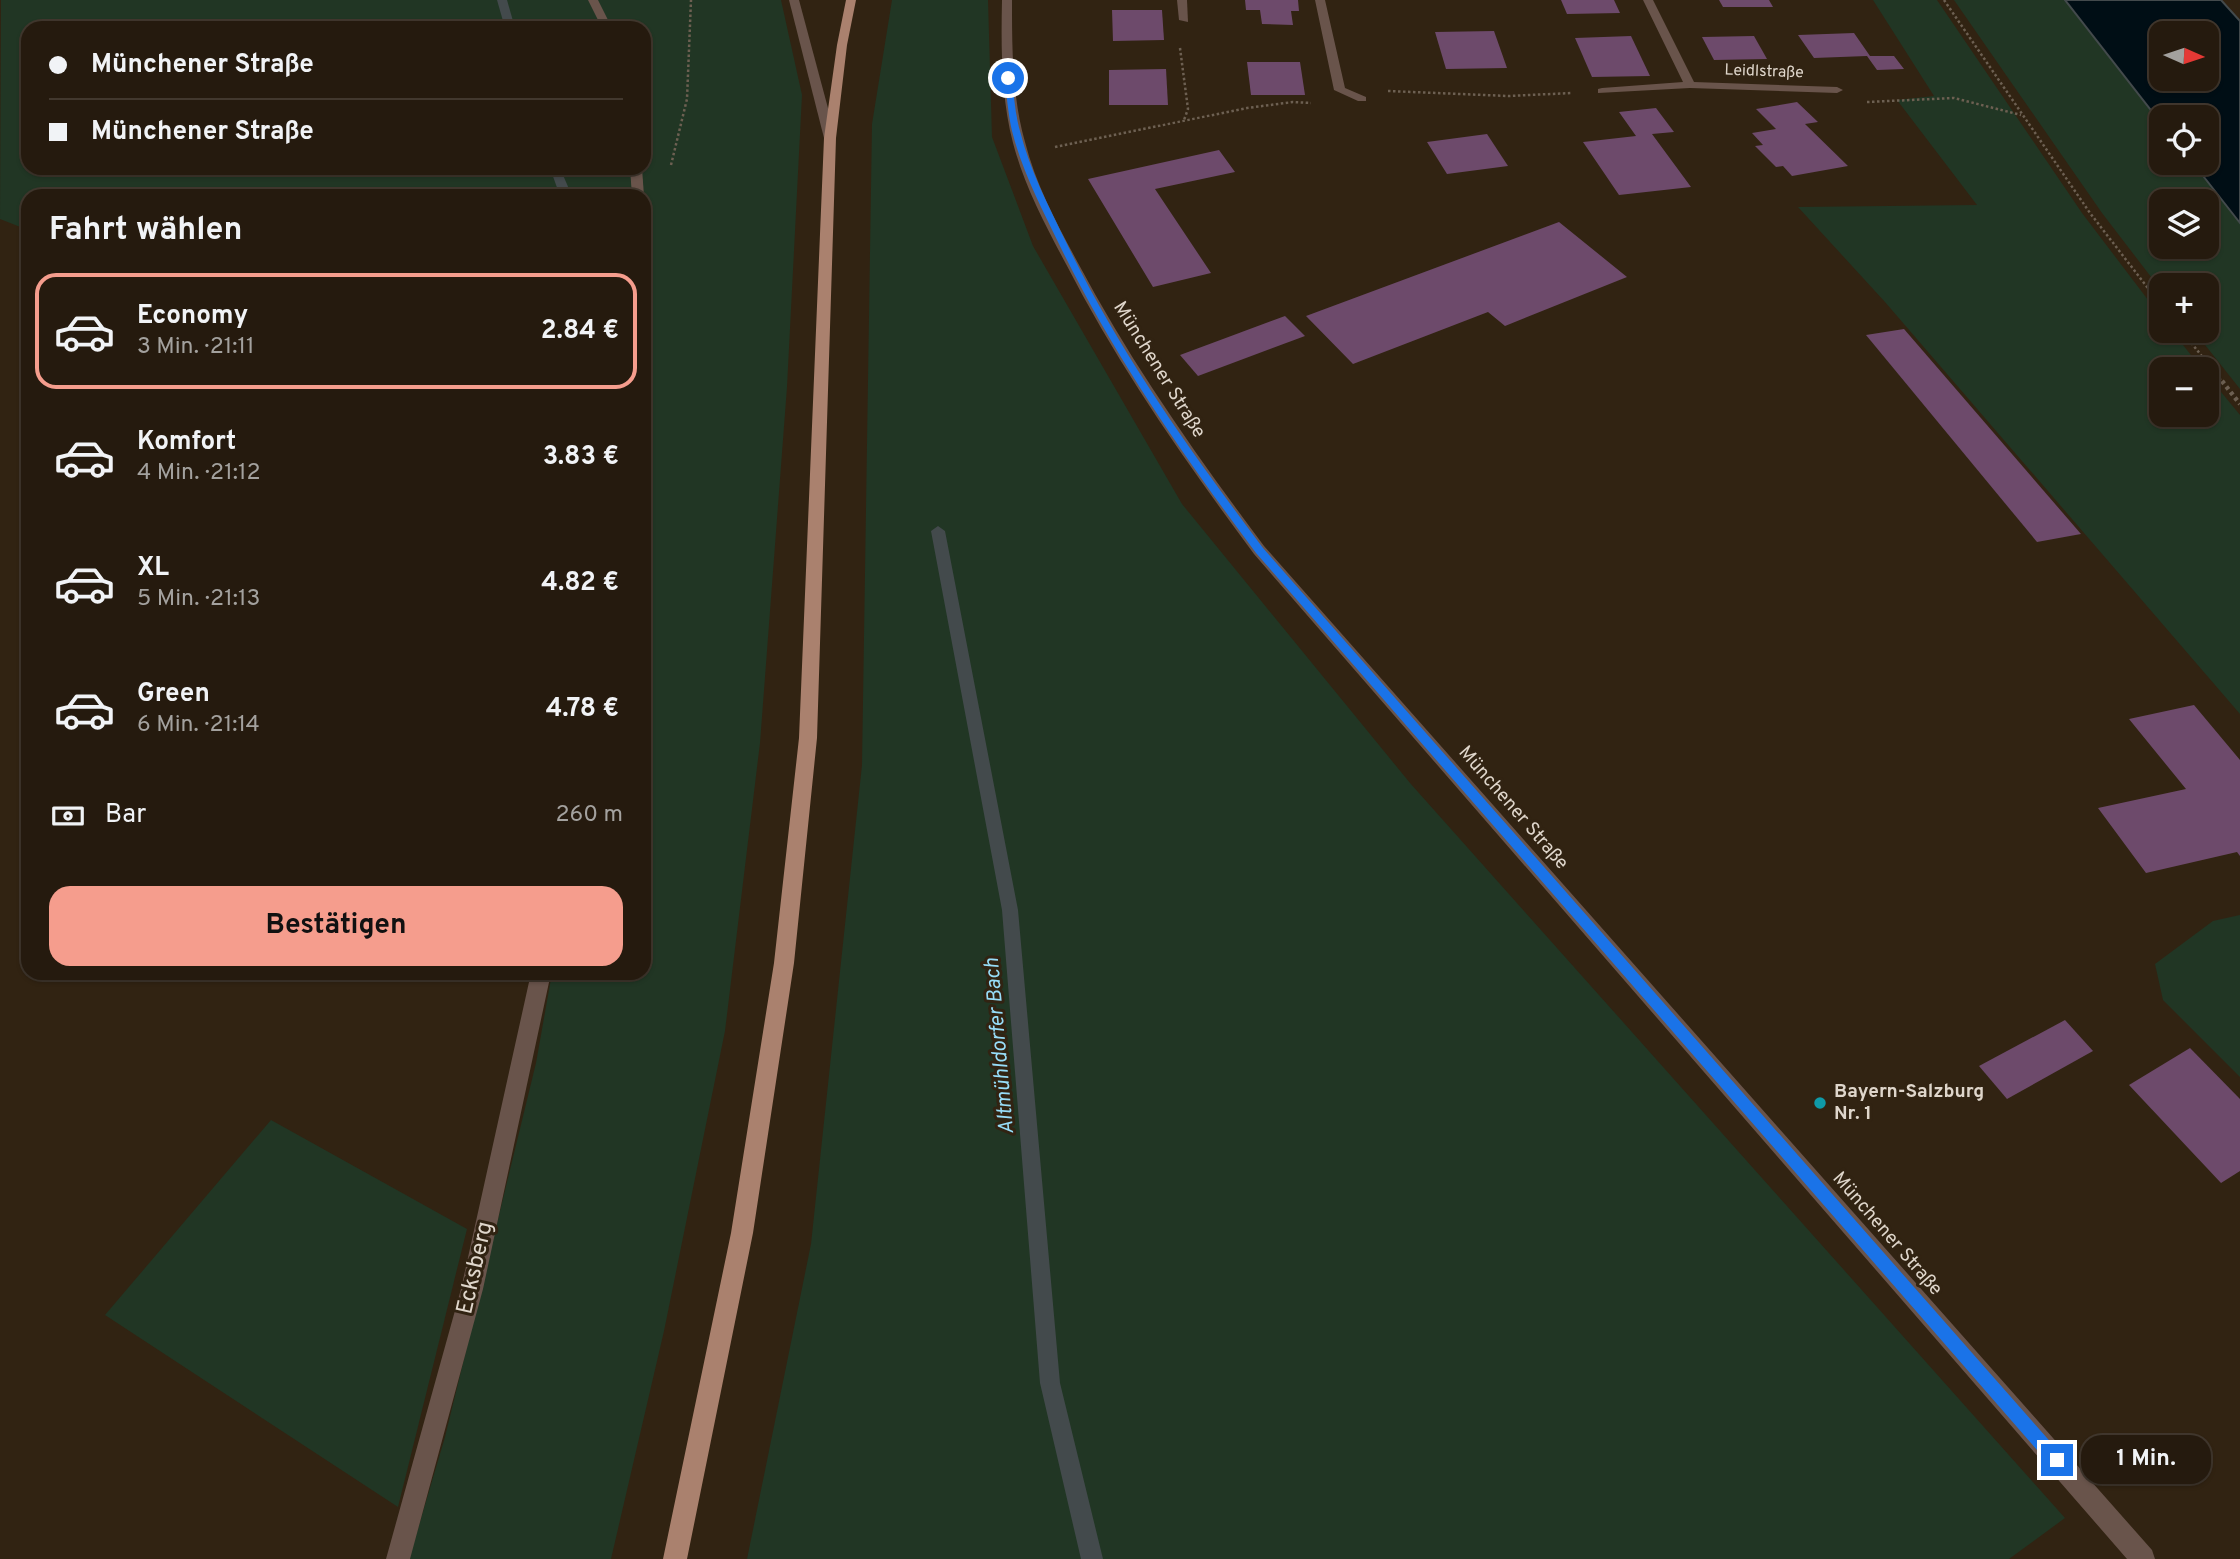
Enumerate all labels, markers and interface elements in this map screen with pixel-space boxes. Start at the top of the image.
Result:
north arrow [2149,21,2219,91]
map controls [2149,21,2219,427]
text: Münchener Straße [91,49,314,82]
street label: Leidlstraße [1724,61,1804,83]
route start [992,62,1024,94]
button: locate [2149,105,2219,175]
text: Münchener Straße [91,116,314,149]
button: layers [2149,189,2219,259]
text: Fahrt wählen [49,211,242,251]
button: + [2149,273,2219,343]
street label: Münchener Straße [1107,297,1211,443]
icon: car [53,300,116,363]
text: Economy [137,300,248,333]
text: 2.84 € [541,315,619,348]
text: 3 Min. · 21:11 [137,333,255,362]
button: − [2149,357,2219,427]
icon: car [53,426,116,489]
text: Komfort [137,426,236,459]
text: 3.83 € [543,441,619,474]
text: 4 Min. · 21:12 [137,459,261,488]
icon: car [53,552,116,615]
text: XL [137,552,169,585]
text: 4.82 € [541,567,619,600]
text: 5 Min. · 21:13 [137,585,260,614]
icon: car [53,678,116,741]
text: Green [137,678,210,711]
text: 4.78 € [546,693,619,726]
text: 6 Min. · 21:14 [137,711,260,740]
street label: Münchener Straße [1453,741,1573,875]
icon: cash [49,797,87,835]
text: Bar [105,799,146,832]
text: 260 m [556,801,623,830]
button: Bestätigen [49,886,623,966]
water label: Altmühldorfer Bach [979,956,1021,1135]
place label: Bayern-Salzburg Nr. 1 [1834,1080,1984,1126]
marker: Bayern-Salzburg Nr. 1 [1812,1095,1828,1111]
street label: Münchener Straße [1827,1167,1947,1301]
street label: Ecksberg [451,1219,501,1317]
callout: 1 Min. [2082,1436,2211,1484]
route end [2041,1444,2073,1476]
text: 1 Min. [2116,1445,2176,1474]

